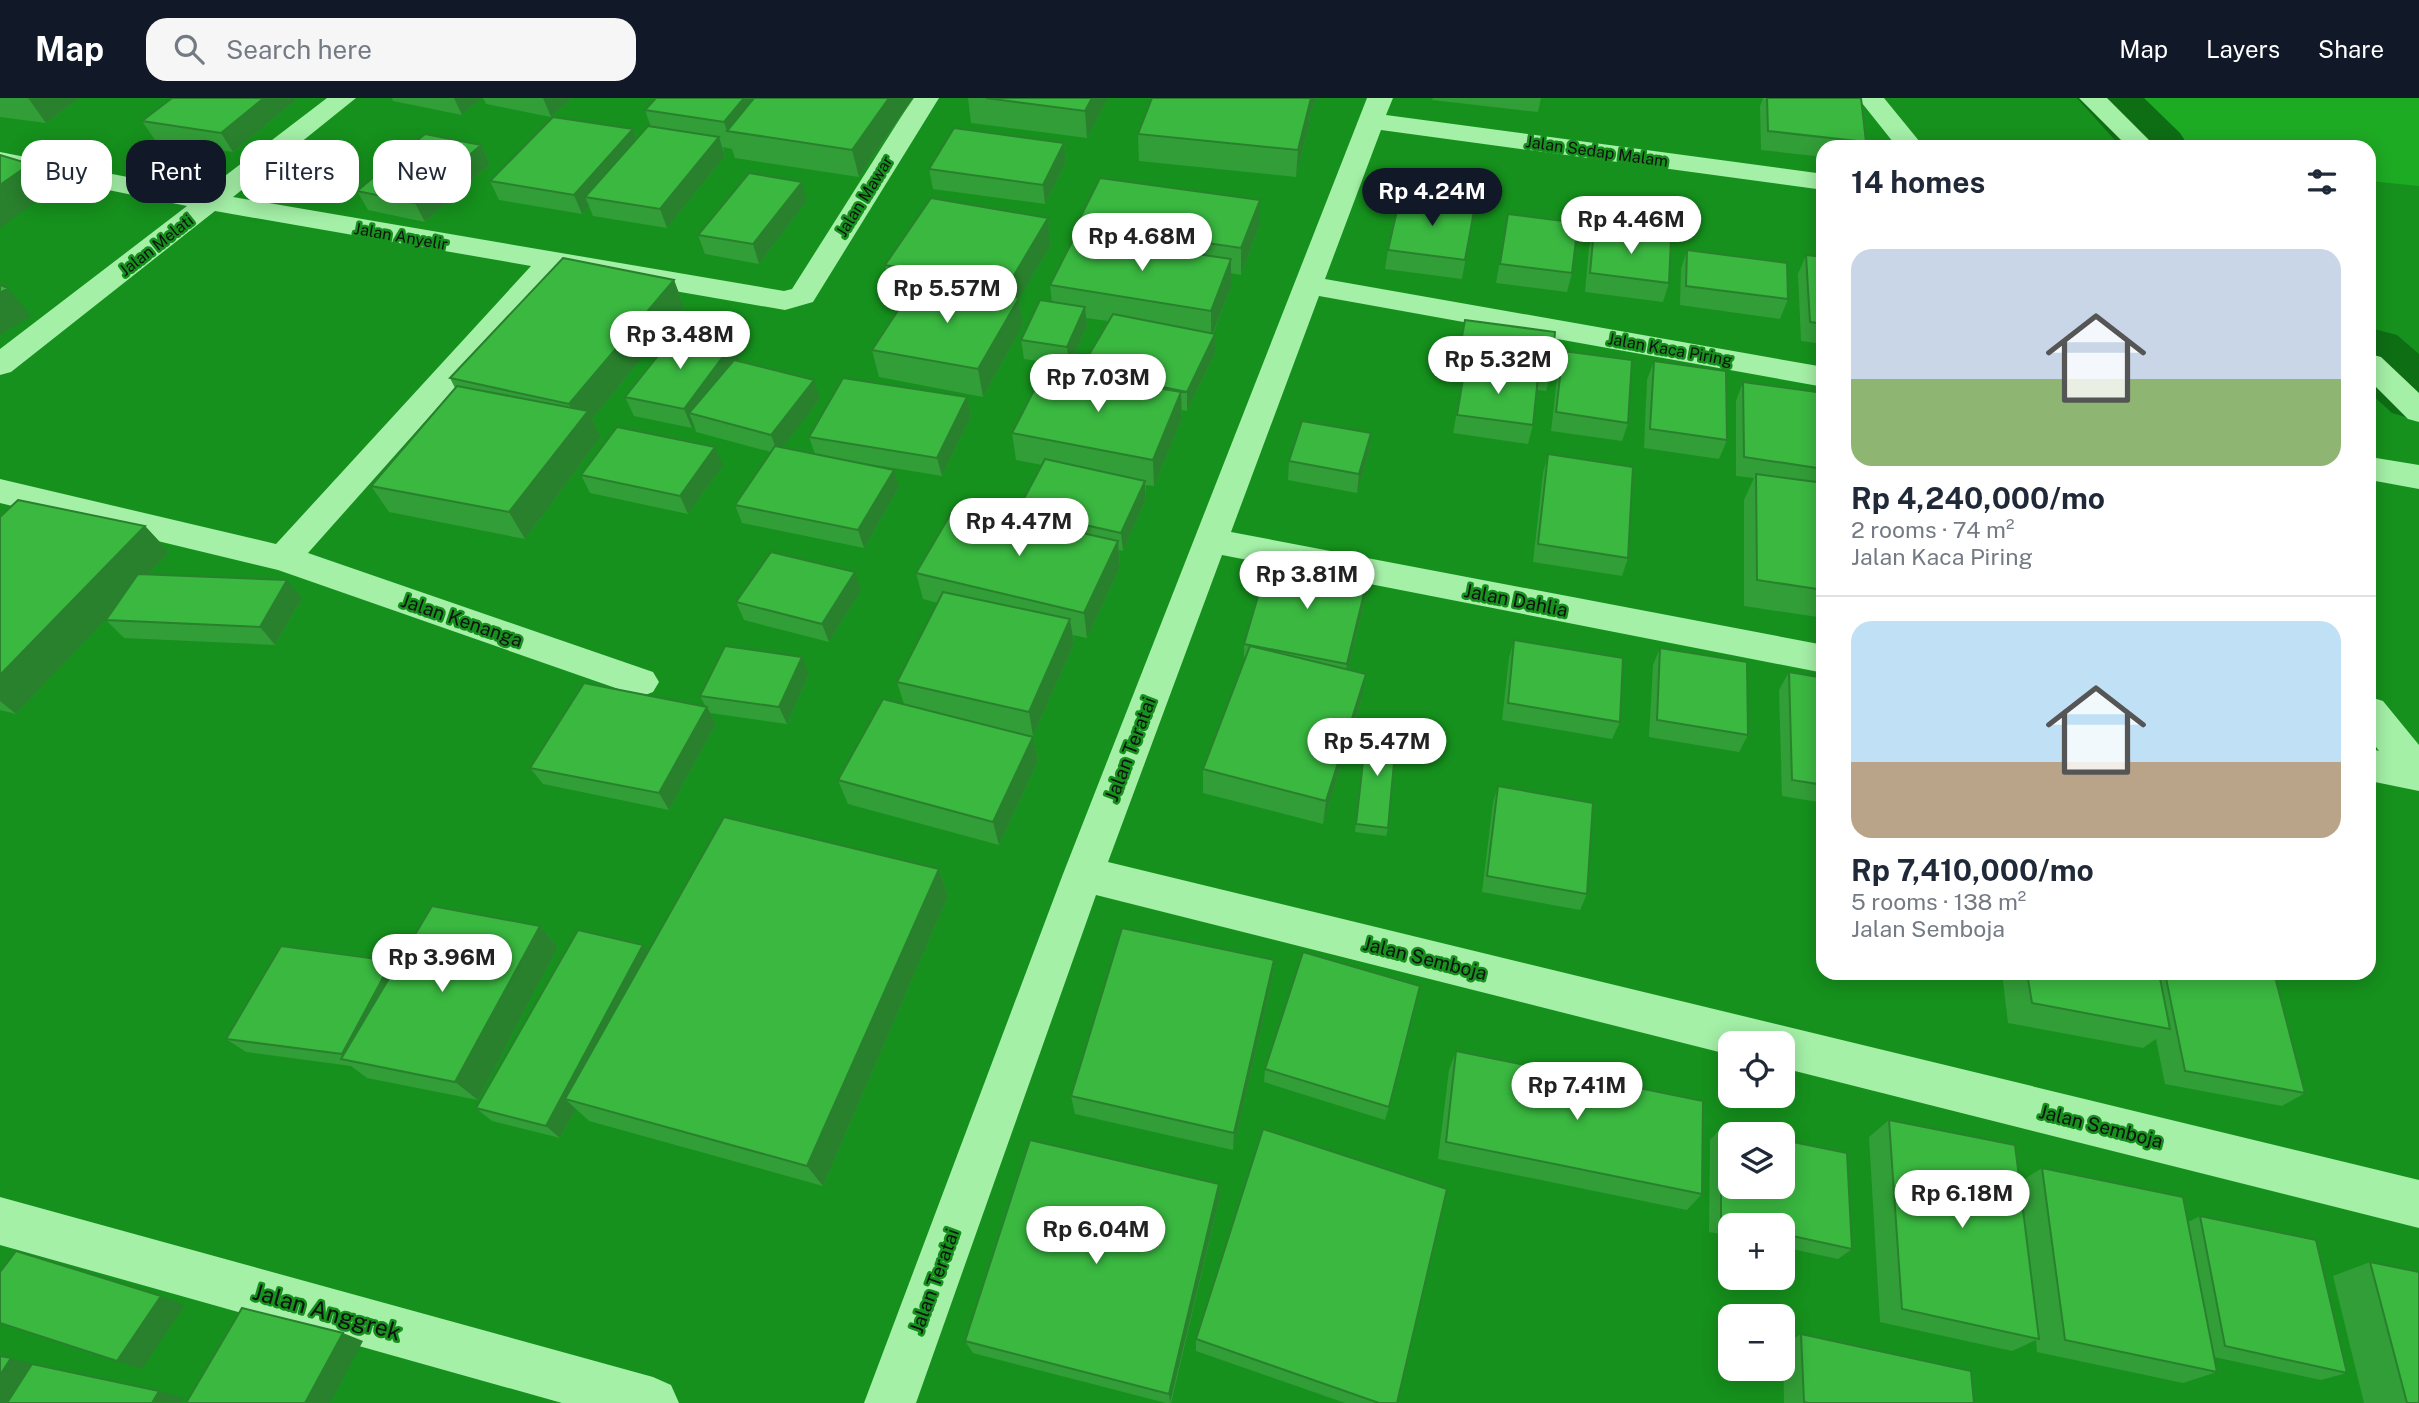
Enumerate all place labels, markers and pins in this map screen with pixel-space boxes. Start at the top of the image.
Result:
pin: Rp 4.24M [1360,169,1504,228]
pin: Rp 4.46M [1559,197,1703,256]
pin: Rp 4.68M [1070,214,1214,273]
pin: Rp 5.57M [875,266,1019,325]
pin: Rp 3.48M [608,312,752,371]
pin: Rp 5.32M [1426,336,1570,396]
pin: Rp 7.03M [1026,354,1170,414]
pin: Rp 4.47M [947,498,1091,558]
pin: Rp 3.81M [1235,552,1379,611]
pin: Rp 5.47M [1305,718,1449,778]
pin: Rp 3.96M [370,934,514,994]
pin: Rp 7.41M [1505,1062,1649,1122]
pin: Rp 6.18M [1890,1170,2034,1230]
pin: Rp 6.04M [1024,1206,1168,1266]

